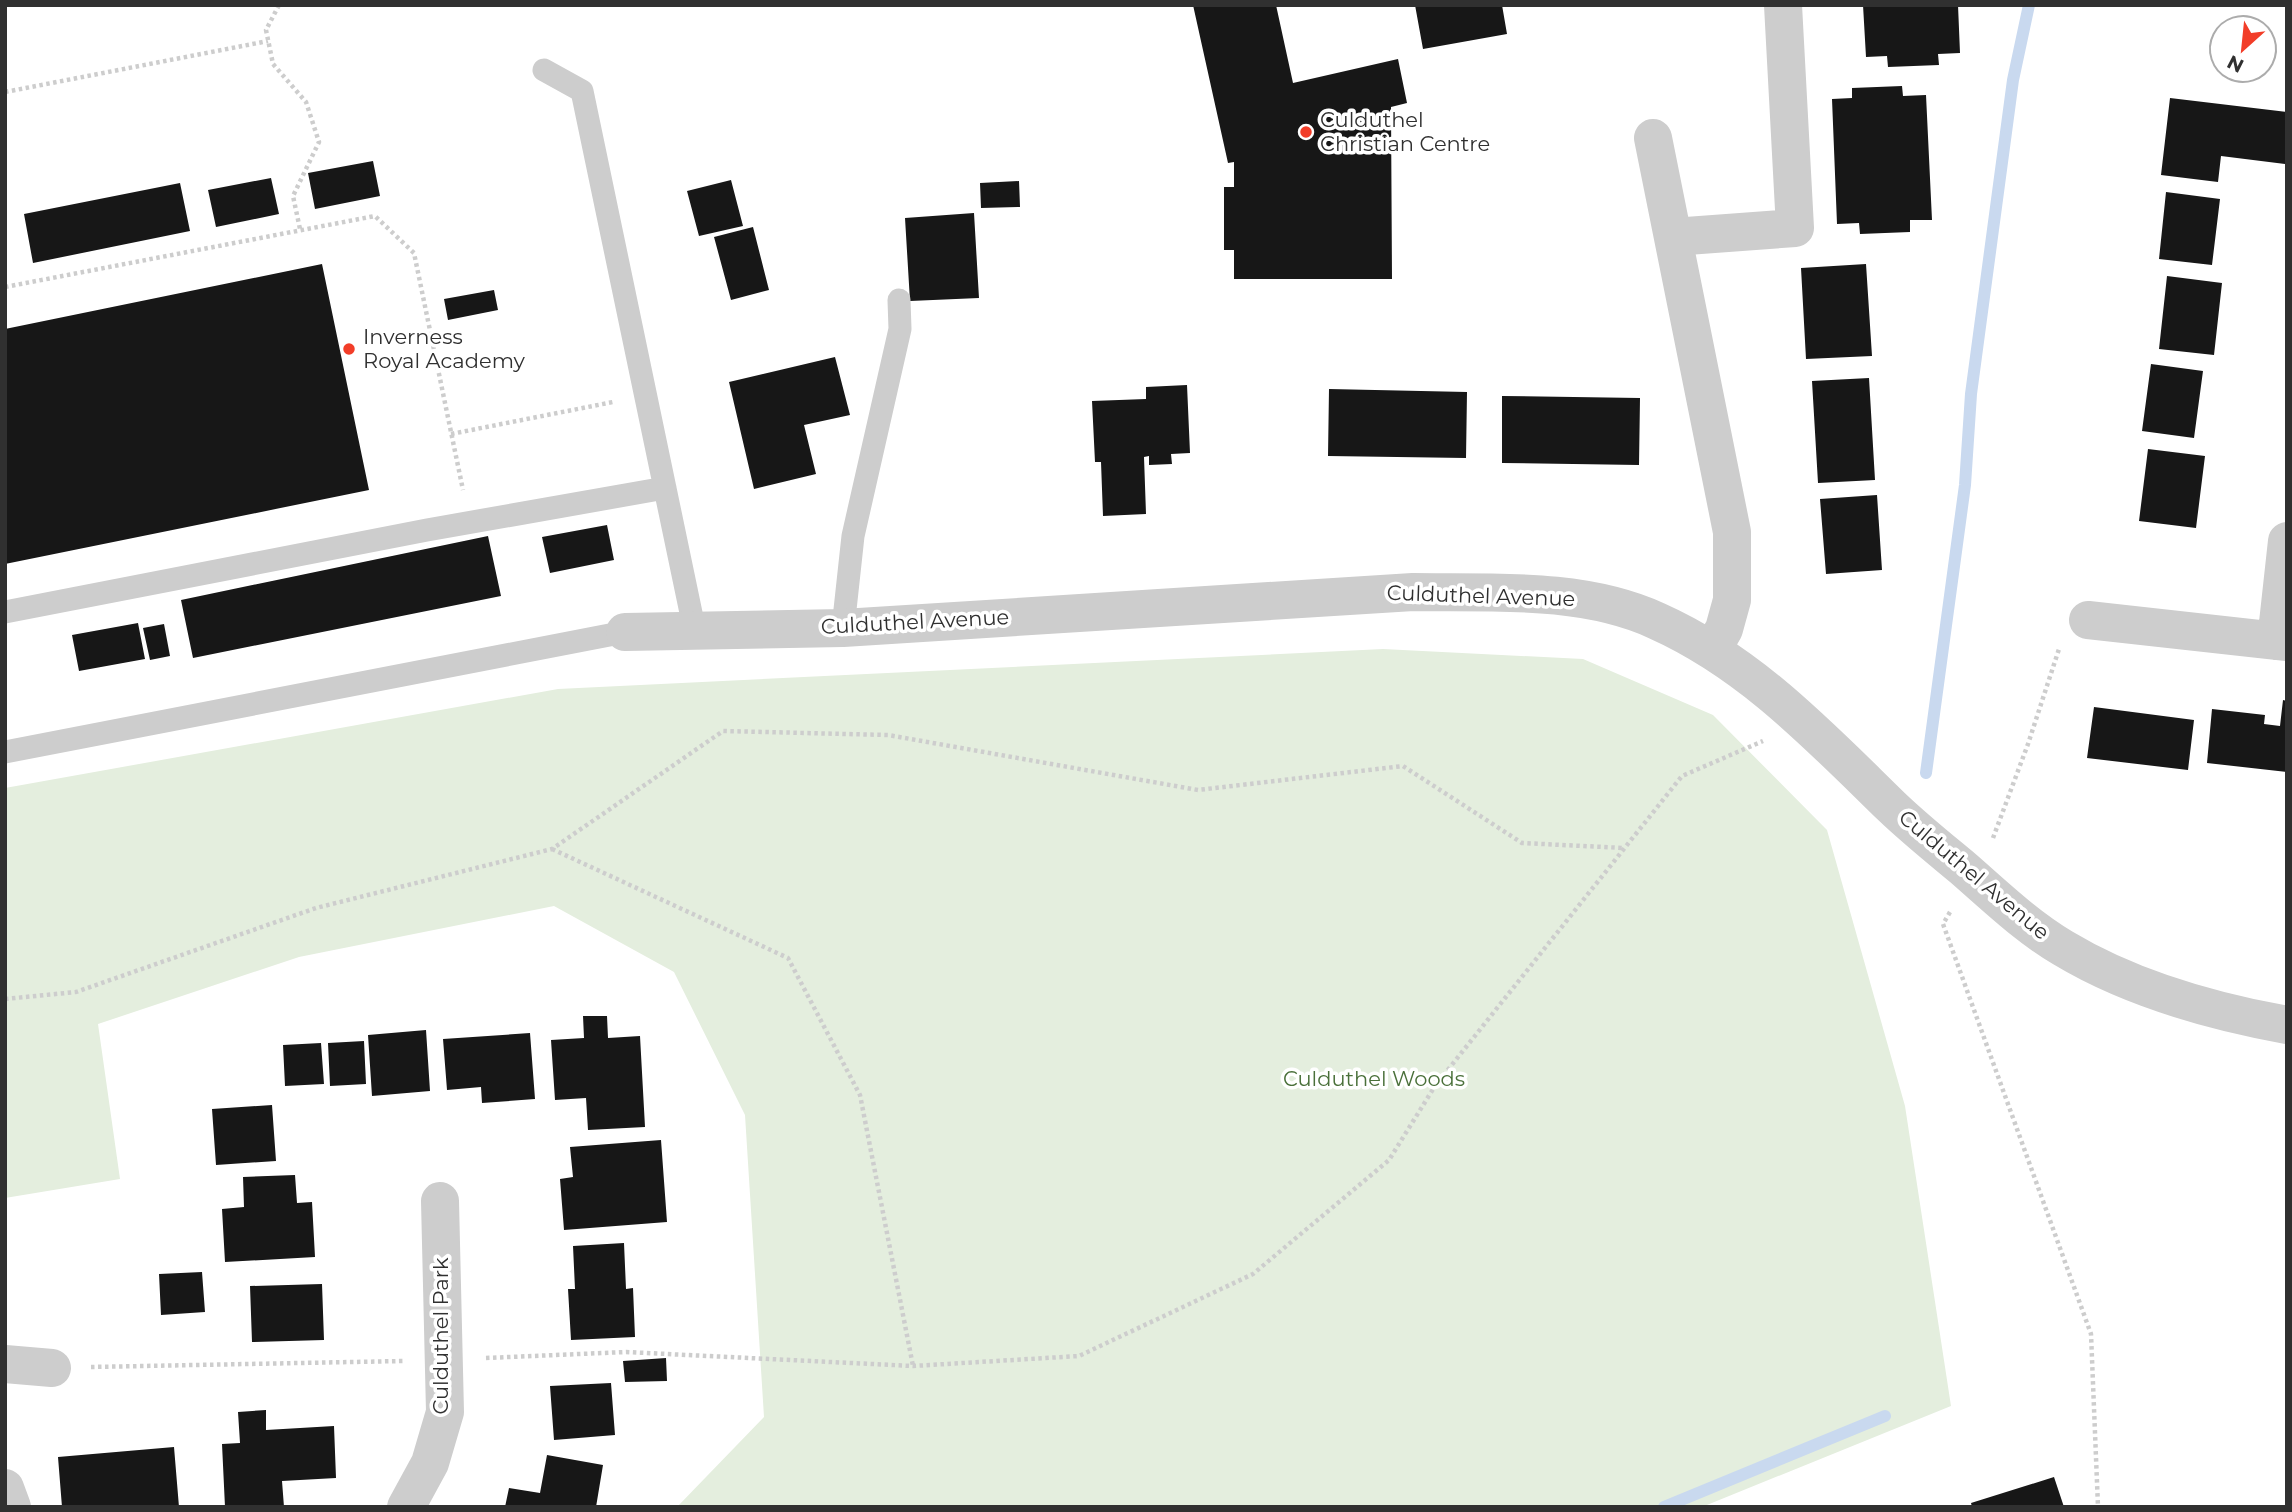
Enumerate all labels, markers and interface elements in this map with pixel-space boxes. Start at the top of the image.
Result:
north arrow [2208,14,2278,84]
text: N [2223,50,2248,77]
place label: Culduthel Christian Centre [1320,107,1490,156]
marker: Culduthel Christian Centre [1298,124,1314,140]
place label: Inverness Royal Academy [363,324,526,373]
marker: Inverness Royal Academy [341,341,357,357]
street label: Culduthel Avenue [1386,580,1576,611]
street label: Culduthel Avenue [820,604,1010,639]
street label: Culduthel Avenue [1894,804,2055,945]
park label: Culduthel Woods [1283,1066,1465,1091]
street label: Culduthel Park [428,1257,453,1415]

